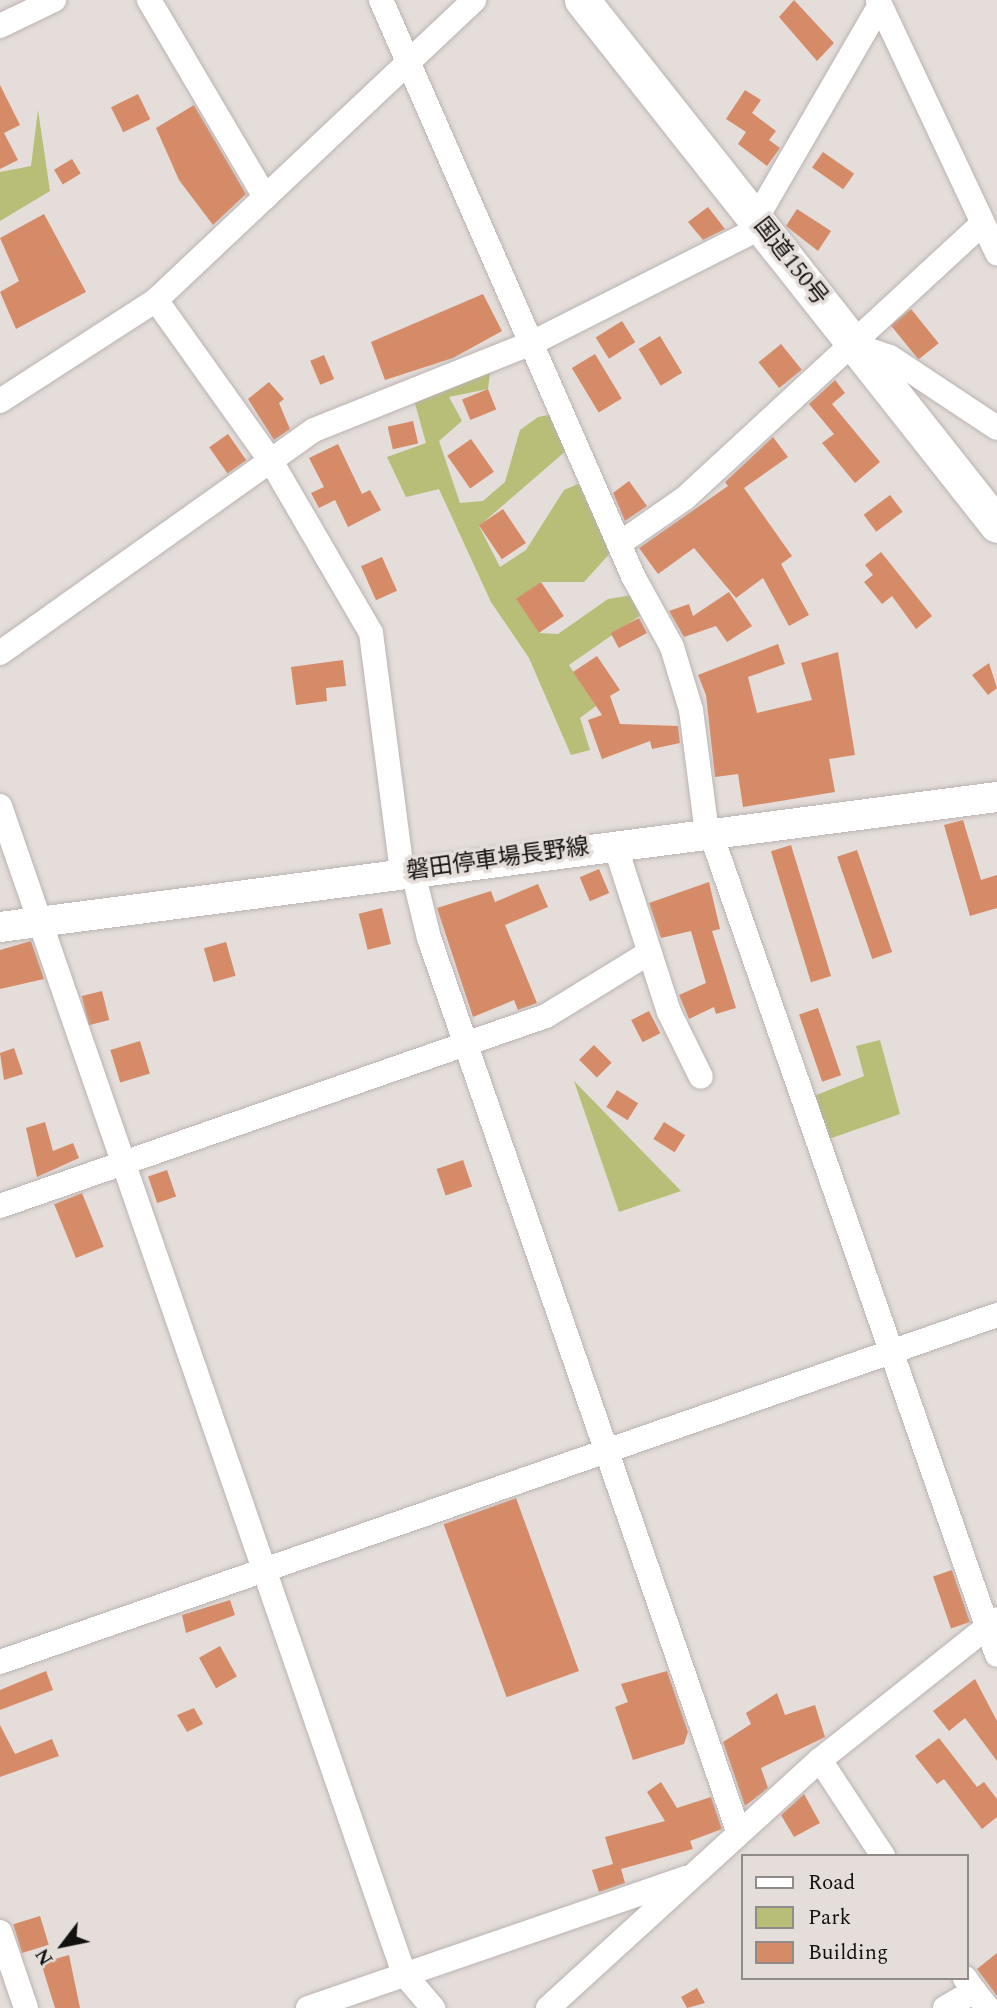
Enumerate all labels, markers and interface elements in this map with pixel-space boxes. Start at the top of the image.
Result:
street label: 国道150号 [747,213,833,311]
street label: 磐田停車場長野線 [405,834,591,886]
legend [741,1854,969,1980]
text: Road [808,1867,855,1899]
text: Park [808,1902,851,1934]
north arrow [28,1910,98,1980]
text: Building [808,1937,888,1969]
text: N [28,1942,61,1971]

